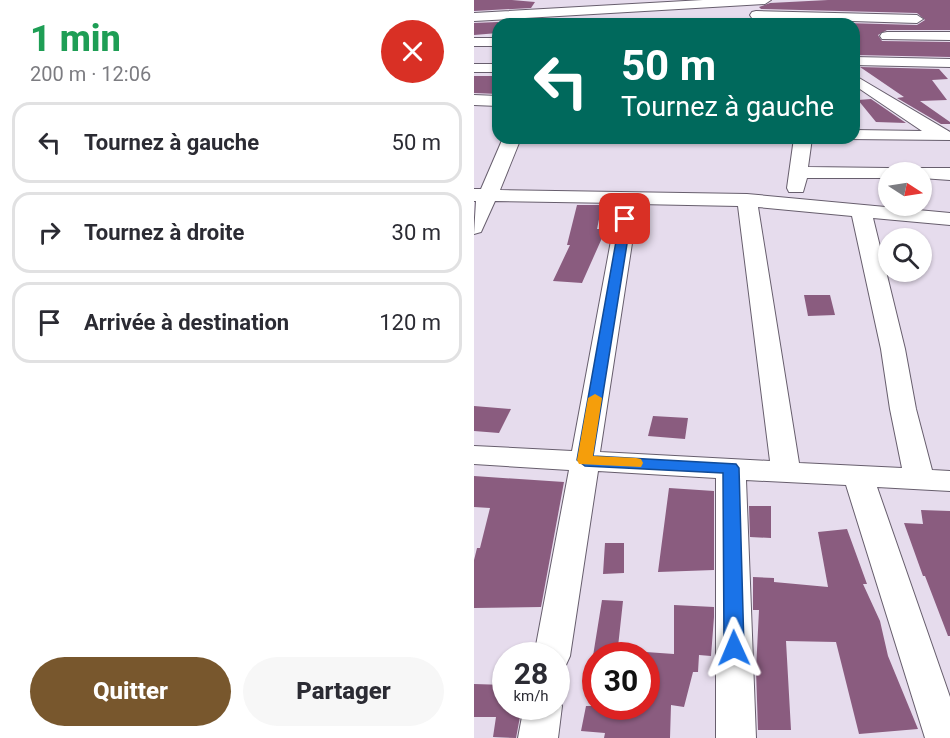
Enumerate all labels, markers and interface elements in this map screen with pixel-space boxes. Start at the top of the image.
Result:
text: 1 min [30,18,121,60]
button: close [381,20,444,83]
text: 50 m [621,41,716,90]
icon: left [522,42,600,120]
text: 200 m · 12:06 [30,62,151,86]
text: Tournez à gauche [621,91,834,123]
icon: left [33,126,66,159]
text: Tournez à gauche [84,130,259,155]
text: 50 m [392,130,441,155]
north arrow [878,162,932,216]
map controls [878,162,932,282]
pin [599,193,650,244]
icon: arrive [608,202,641,235]
icon: right [33,216,66,249]
text: Tournez à droite [84,220,244,245]
text: 30 m [392,220,441,245]
button: search [878,228,932,282]
icon: arrive [33,306,66,339]
text: Arrivée à destination [84,310,289,335]
text: 120 m [379,310,441,335]
position arrow [702,616,766,680]
speed limit sign: 30 [582,642,660,720]
text: 28 [514,656,548,691]
button: Quitter [30,657,231,726]
button: Partager [243,657,444,726]
text: km/h [513,687,549,705]

